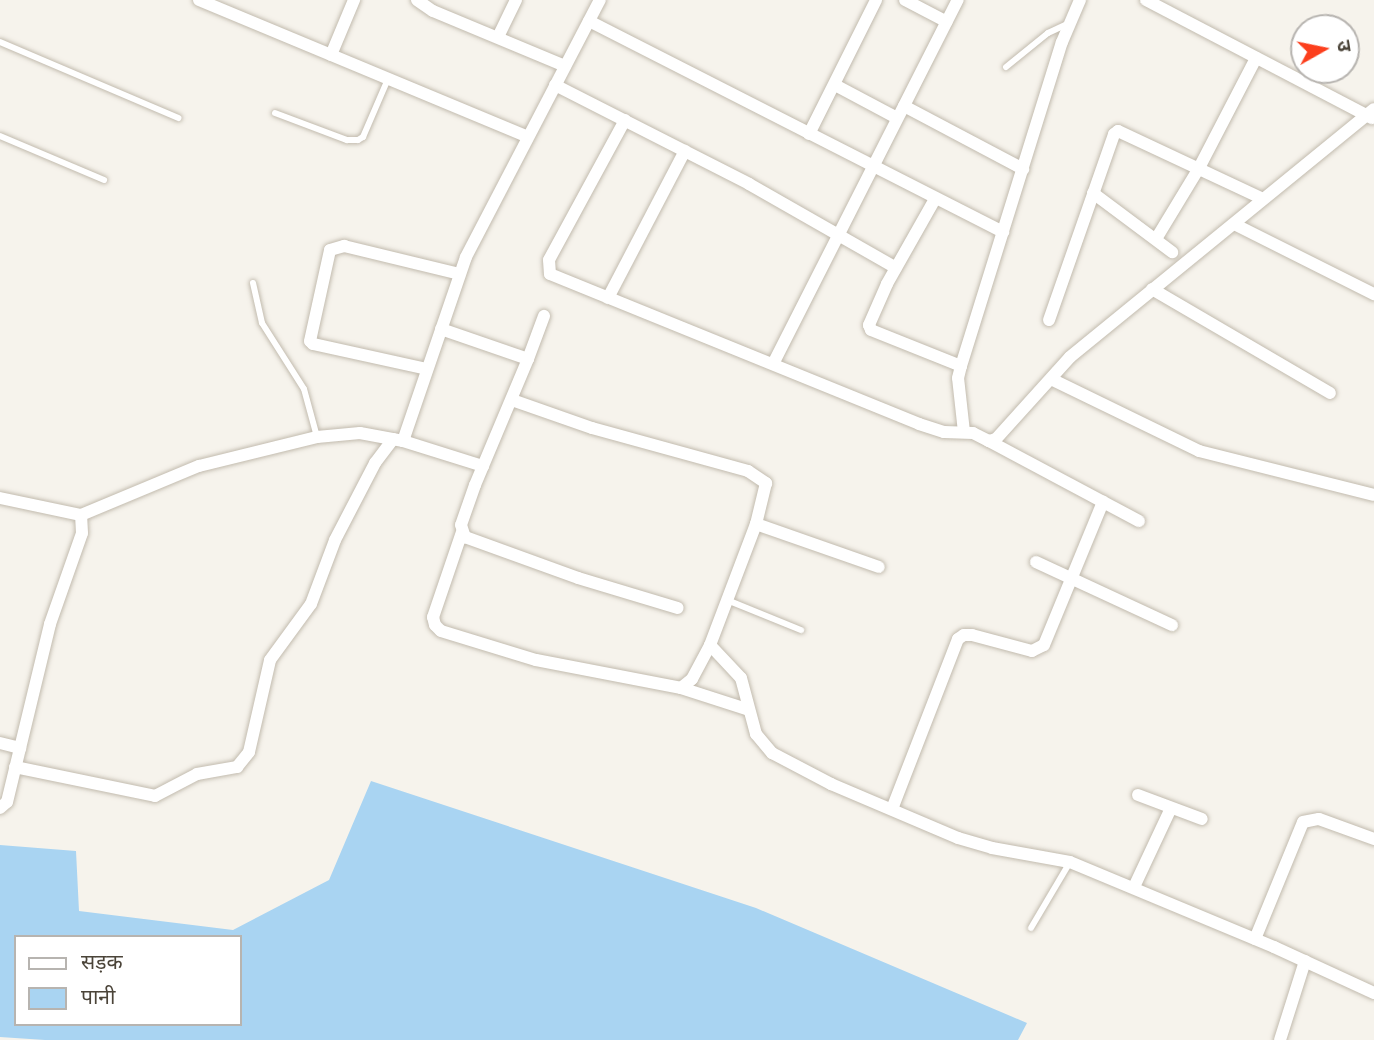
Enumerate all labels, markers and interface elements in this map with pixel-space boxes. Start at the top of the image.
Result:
north arrow [1290,14,1360,84]
text: उ [1332,39,1356,53]
legend [14,935,242,1026]
text: सड़क [81,949,123,974]
text: पानी [81,984,115,1009]

